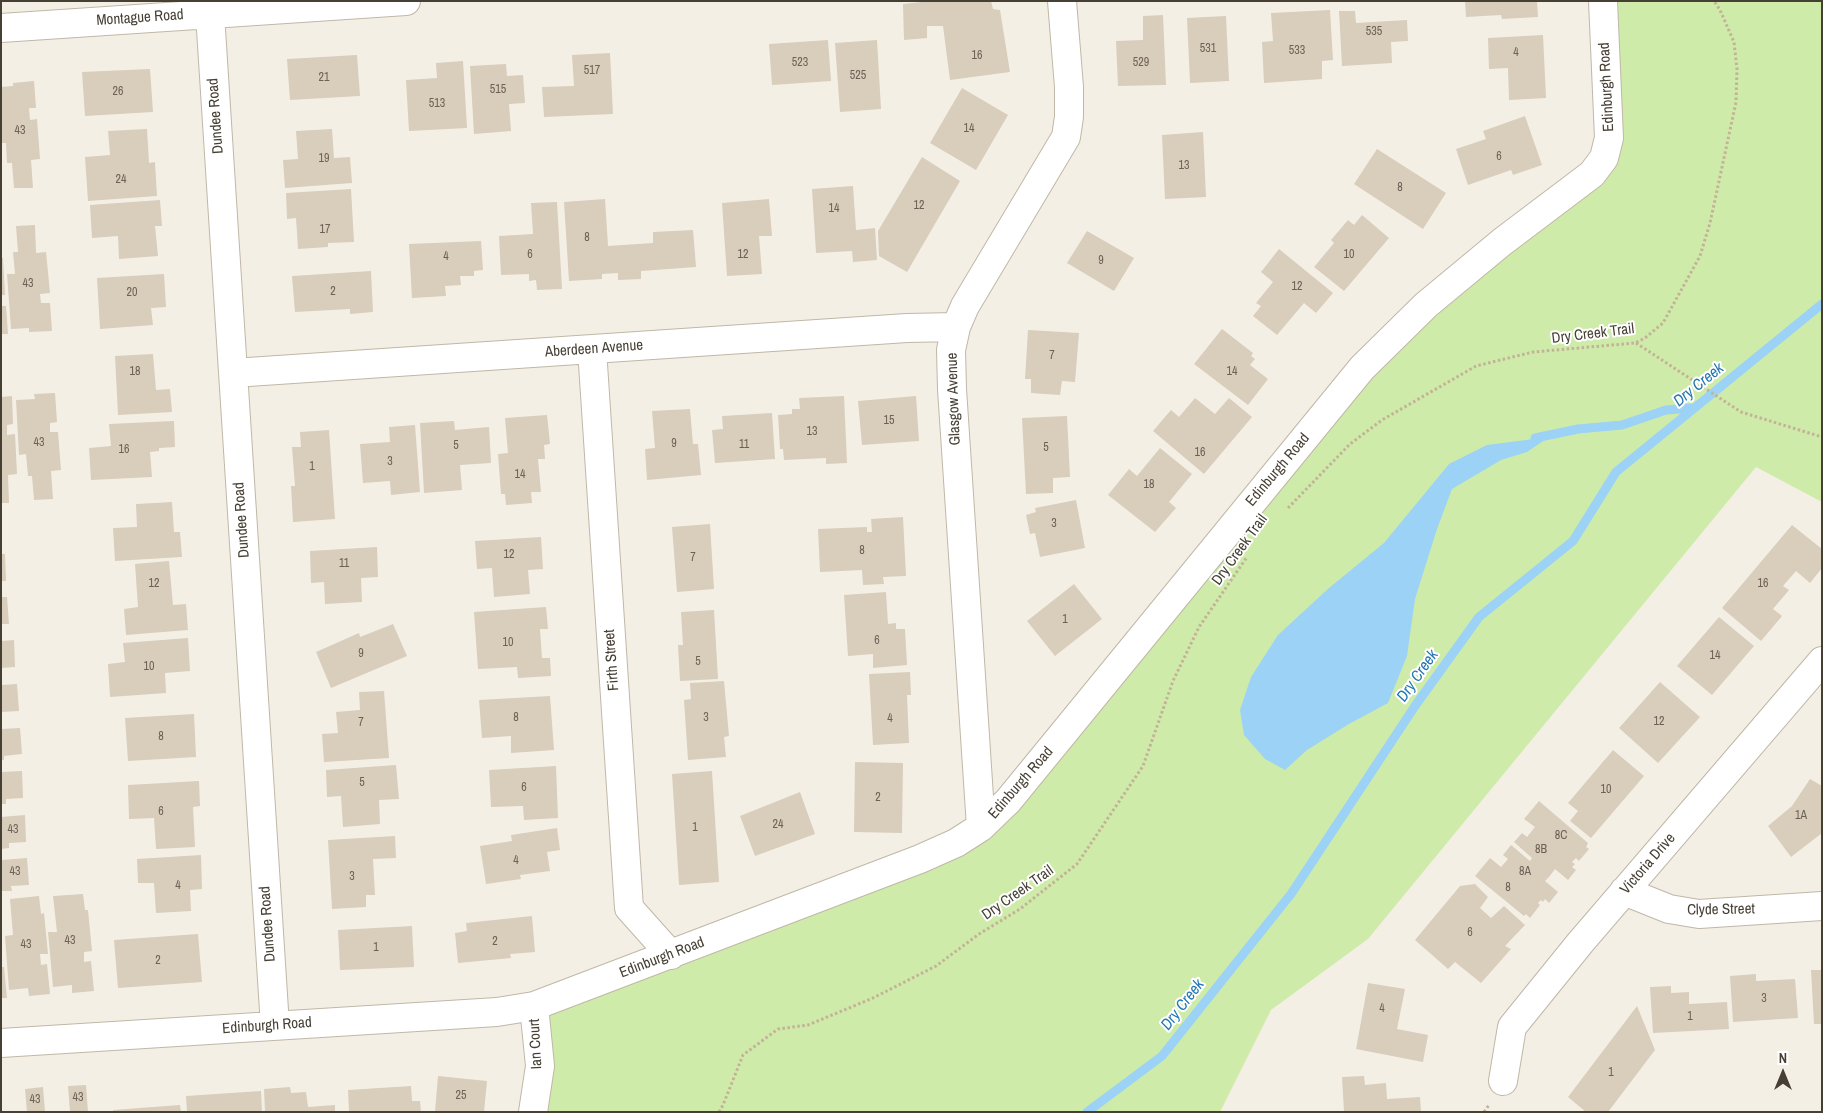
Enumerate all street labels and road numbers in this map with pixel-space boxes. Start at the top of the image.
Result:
street label: Montague Road [96,6,184,30]
street label: Edinburgh Road [1596,42,1618,132]
street label: Dundee Road [204,78,228,154]
street label: Dry Creek Trail [1551,320,1635,348]
street label: Aberdeen Avenue [544,337,644,361]
street label: Glasgow Avenue [943,352,965,446]
street label: Edinburgh Road [1242,430,1314,510]
street label: Dundee Road [230,482,254,558]
street label: Dry Creek Trail [1208,511,1272,589]
street label: Firth Street [601,629,623,691]
street label: Edinburgh Road [985,743,1057,823]
street label: Victoria Drive [1617,830,1679,898]
street label: Dry Creek Trail [979,862,1057,924]
street label: Dundee Road [256,886,280,962]
street label: Clyde Street [1687,900,1755,920]
street label: Edinburgh Road [617,934,707,982]
street label: Edinburgh Road [222,1014,312,1038]
street label: Ian Court [526,1018,546,1070]

